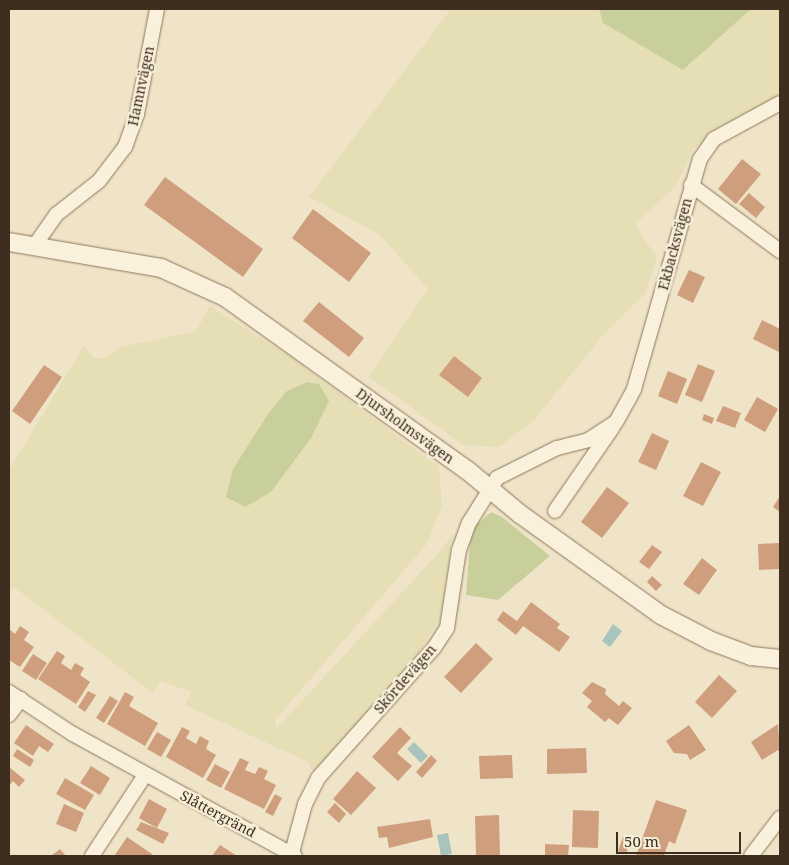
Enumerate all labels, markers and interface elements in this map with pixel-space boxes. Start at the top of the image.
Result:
street label: Hamnvägen [124,44,158,128]
street label: Ekbacksvägen [655,196,695,292]
street label: Djursholmsvägen [353,385,457,467]
street label: Skördevägen [370,641,440,717]
street label: Slåttergränd [177,787,259,841]
scale bar [619,822,744,854]
text: 50 m [624,831,659,851]

